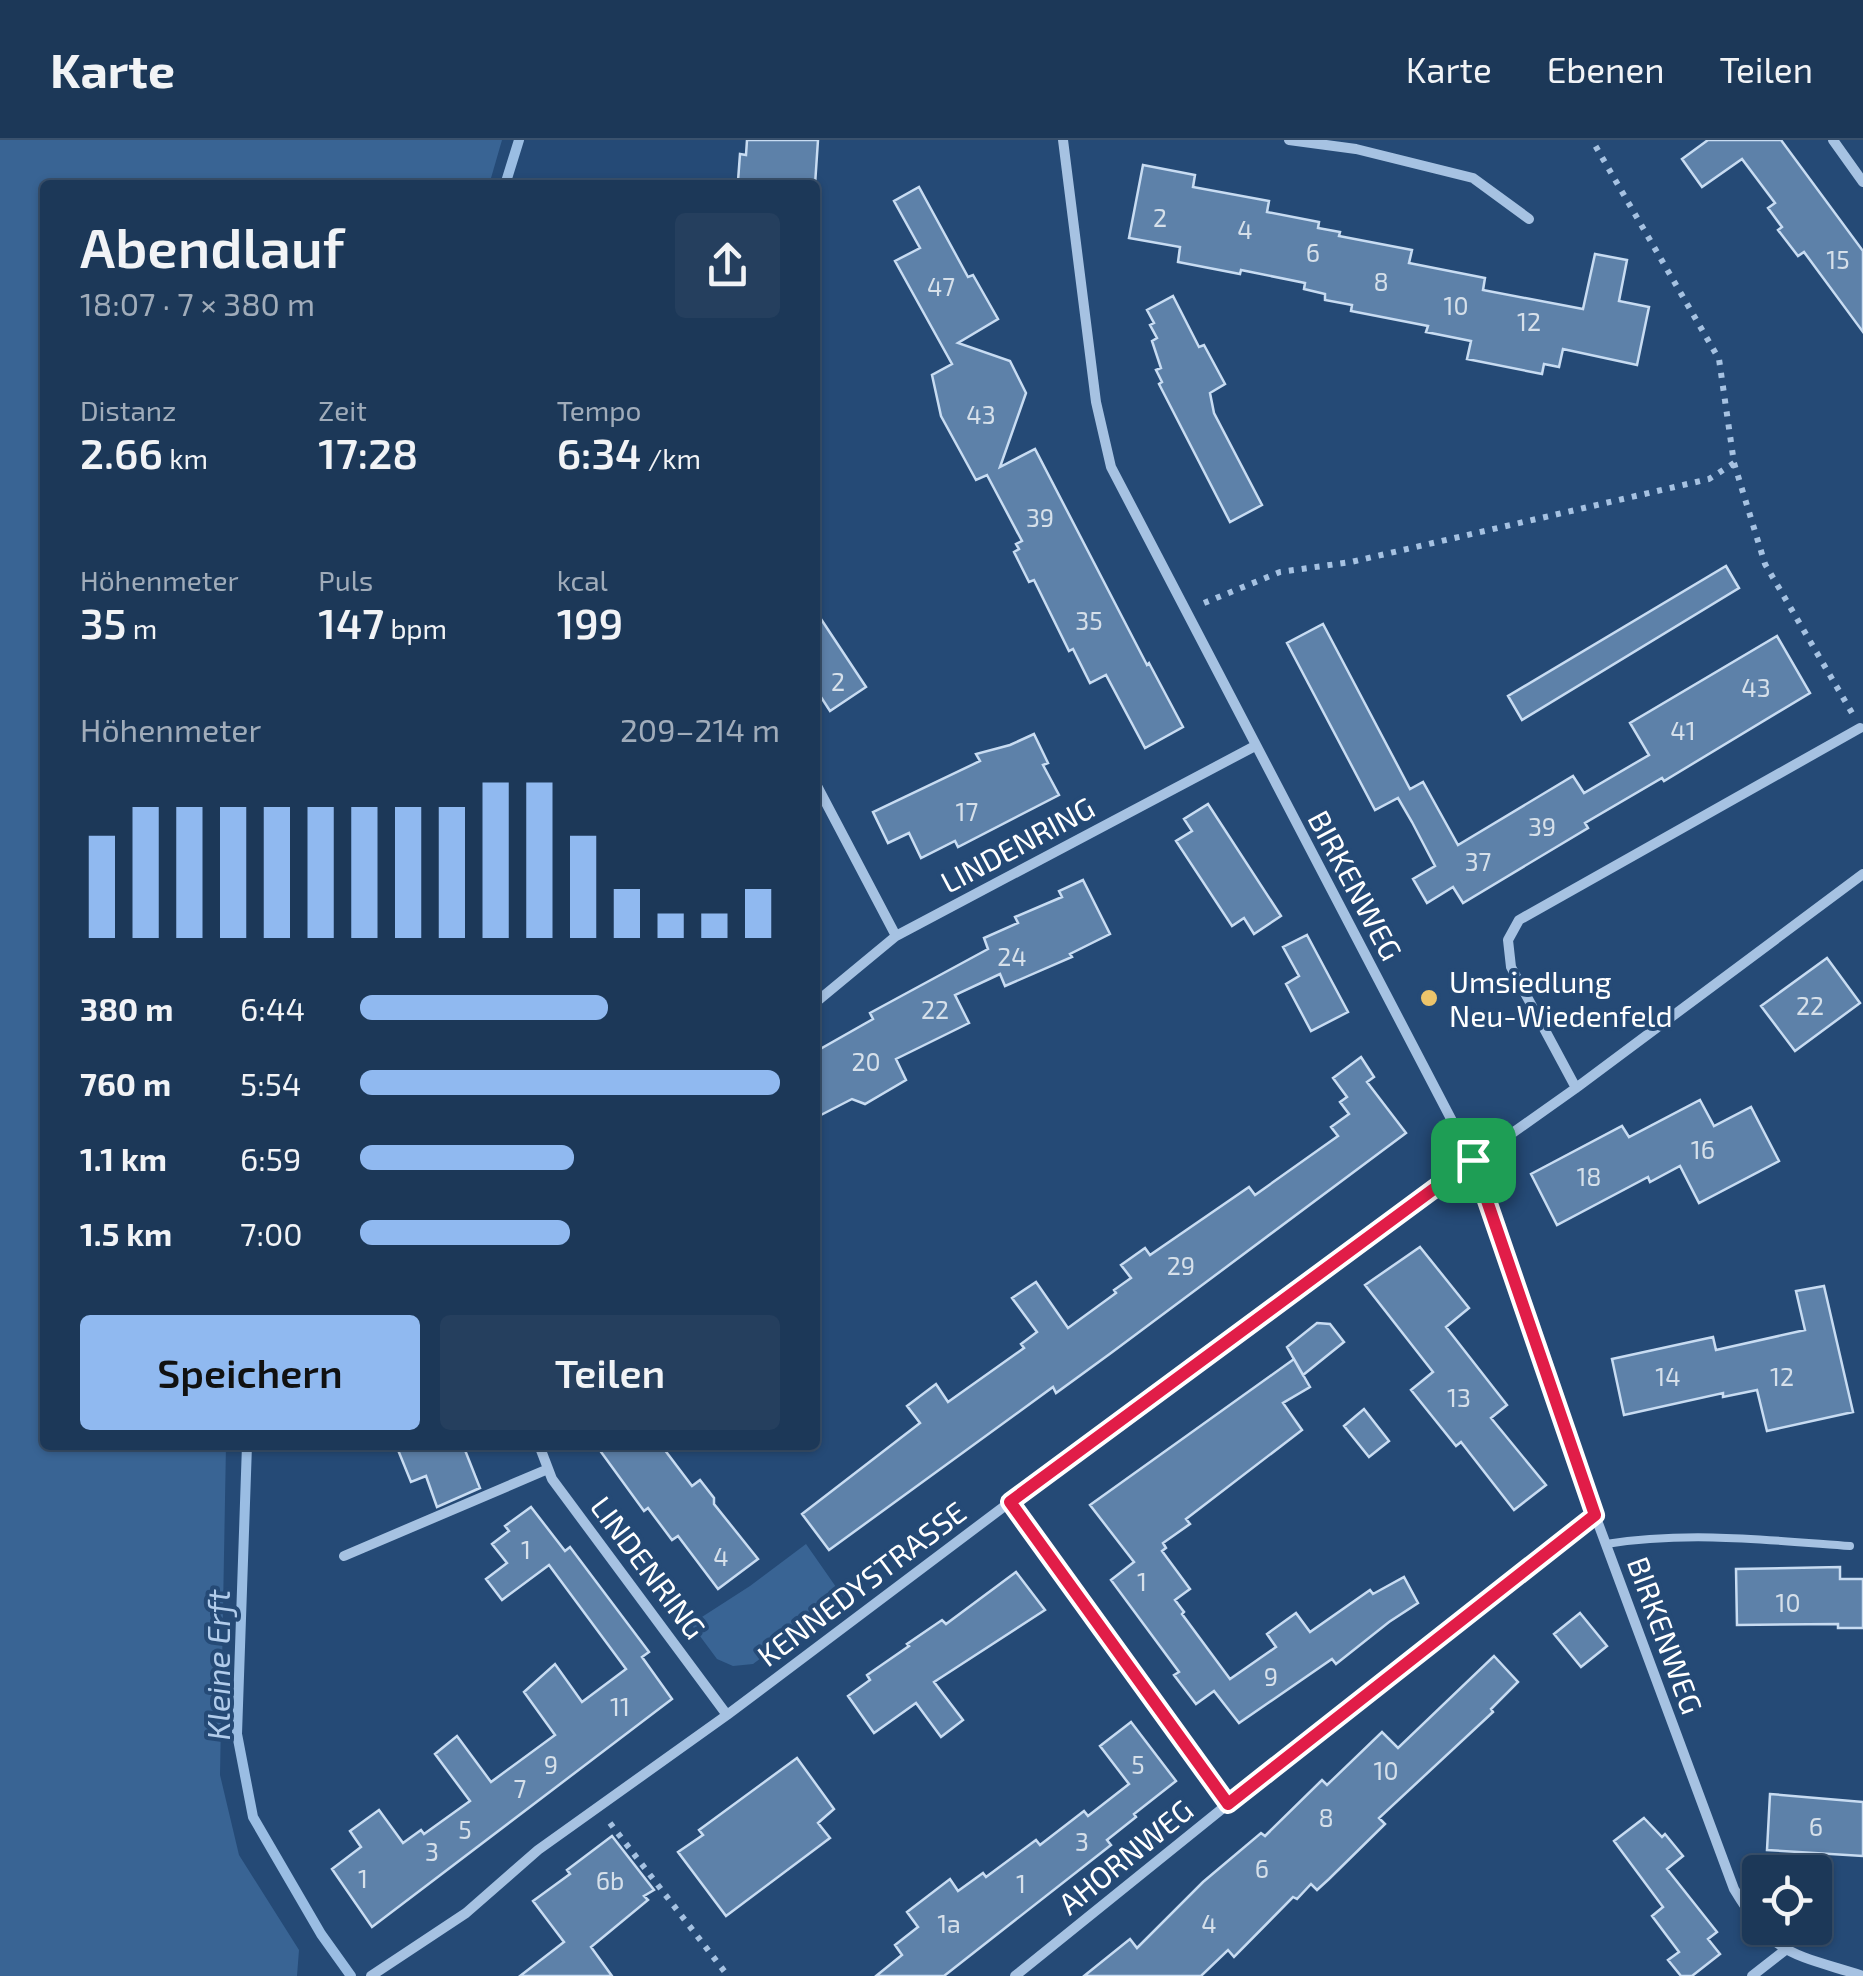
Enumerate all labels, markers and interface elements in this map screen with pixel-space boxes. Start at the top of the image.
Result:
text: Karte [50,40,175,98]
text: Karte [1406,48,1492,90]
text: Ebenen [1547,48,1665,90]
text: Teilen [1720,48,1813,90]
house number: 2 [1153,202,1167,232]
text: Abendlauf [80,213,345,279]
button: share [675,213,780,318]
house number: 4 [1237,214,1253,244]
house number: 6 [1306,237,1320,267]
house number: 15 [1826,244,1850,274]
house number: 8 [1373,266,1389,296]
house number: 47 [927,271,955,301]
text: 18:07 · 7 × 380 m [80,284,315,322]
house number: 10 [1443,290,1469,320]
house number: 12 [1517,306,1541,336]
text: Distanz [80,393,176,427]
text: Zeit [318,393,367,427]
text: Tempo [557,393,642,427]
house number: 43 [966,399,996,429]
text: 2.66 [80,427,163,477]
text: 17:28 [318,427,418,477]
text: 6:34 [557,427,642,477]
text: km [163,441,208,475]
text: /km [642,441,701,475]
house number: 39 [1026,502,1054,532]
text: Höhenmeter [80,563,239,597]
text: Puls [318,563,373,597]
text: kcal [557,563,608,597]
text: 35 [80,597,127,647]
text: 147 [318,597,384,647]
text: 199 [557,597,623,647]
house number: 35 [1075,605,1103,635]
text: m [127,611,157,645]
text: bpm [384,611,447,645]
house number: 2 [831,666,845,696]
house number: 43 [1741,672,1771,702]
text: Höhenmeter [80,710,261,748]
text: 209–214 m [620,710,780,748]
house number: 41 [1670,715,1696,745]
street label: LINDENRING [934,789,1100,899]
house number: 17 [956,796,979,826]
street label: BIRKENWEG [1302,804,1410,966]
house number: 39 [1528,811,1556,841]
house number: 37 [1465,846,1492,876]
house number: 24 [997,941,1027,971]
place label: Umsiedlung Neu-Wiedenfeld [1449,963,1673,1033]
marker: Umsiedlung Neu-Wiedenfeld [1418,987,1440,1009]
text: 380 m [80,989,173,1027]
text: 6:44 [240,989,305,1027]
house number: 22 [1796,990,1824,1020]
house number: 22 [921,994,949,1024]
house number: 20 [851,1046,881,1076]
text: 760 m [80,1064,171,1102]
text: 5:54 [240,1064,302,1102]
pin [1431,1118,1516,1203]
icon: arrive [1446,1133,1501,1188]
house number: 16 [1691,1134,1715,1164]
text: 1.1 km [80,1139,167,1177]
text: 6:59 [240,1139,301,1177]
house number: 18 [1576,1161,1602,1191]
text: 1.5 km [80,1214,172,1252]
text: 7:00 [240,1214,303,1252]
house number: 29 [1167,1250,1195,1280]
button: Speichern [80,1315,420,1430]
button: Teilen [440,1315,780,1430]
house number: 14 [1655,1361,1681,1391]
house number: 12 [1770,1361,1794,1391]
house number: 13 [1447,1382,1471,1412]
street label: LINDENRING [584,1489,714,1645]
street label: KENNEDYSTRASSE [750,1493,972,1673]
house number: 1 [521,1534,531,1564]
house number: 4 [713,1541,729,1571]
street label: BIRKENWEG [1621,1552,1711,1718]
house number: 1 [1137,1566,1147,1596]
house number: 10 [1775,1587,1801,1617]
water label: Kleine Erft [198,1589,237,1740]
house number: 9 [1264,1661,1278,1691]
house number: 11 [610,1691,630,1721]
house number: 9 [544,1749,558,1779]
house number: 5 [1131,1749,1145,1779]
house number: 10 [1373,1755,1399,1785]
house number: 7 [514,1773,527,1803]
street label: AHORNWEG [1051,1791,1199,1921]
house number: 8 [1318,1802,1334,1832]
house number: 6 [1809,1811,1823,1841]
house number: 5 [458,1814,472,1844]
house number: 3 [1075,1826,1089,1856]
house number: 3 [425,1836,439,1866]
house number: 6 [1255,1853,1269,1883]
map controls [1742,1855,1832,1945]
button: locate [1742,1855,1832,1945]
house number: 1 [358,1863,368,1893]
house number: 6b [596,1865,624,1895]
house number: 1 [1016,1868,1026,1898]
house number: 1a [937,1908,961,1938]
house number: 4 [1201,1908,1217,1938]

